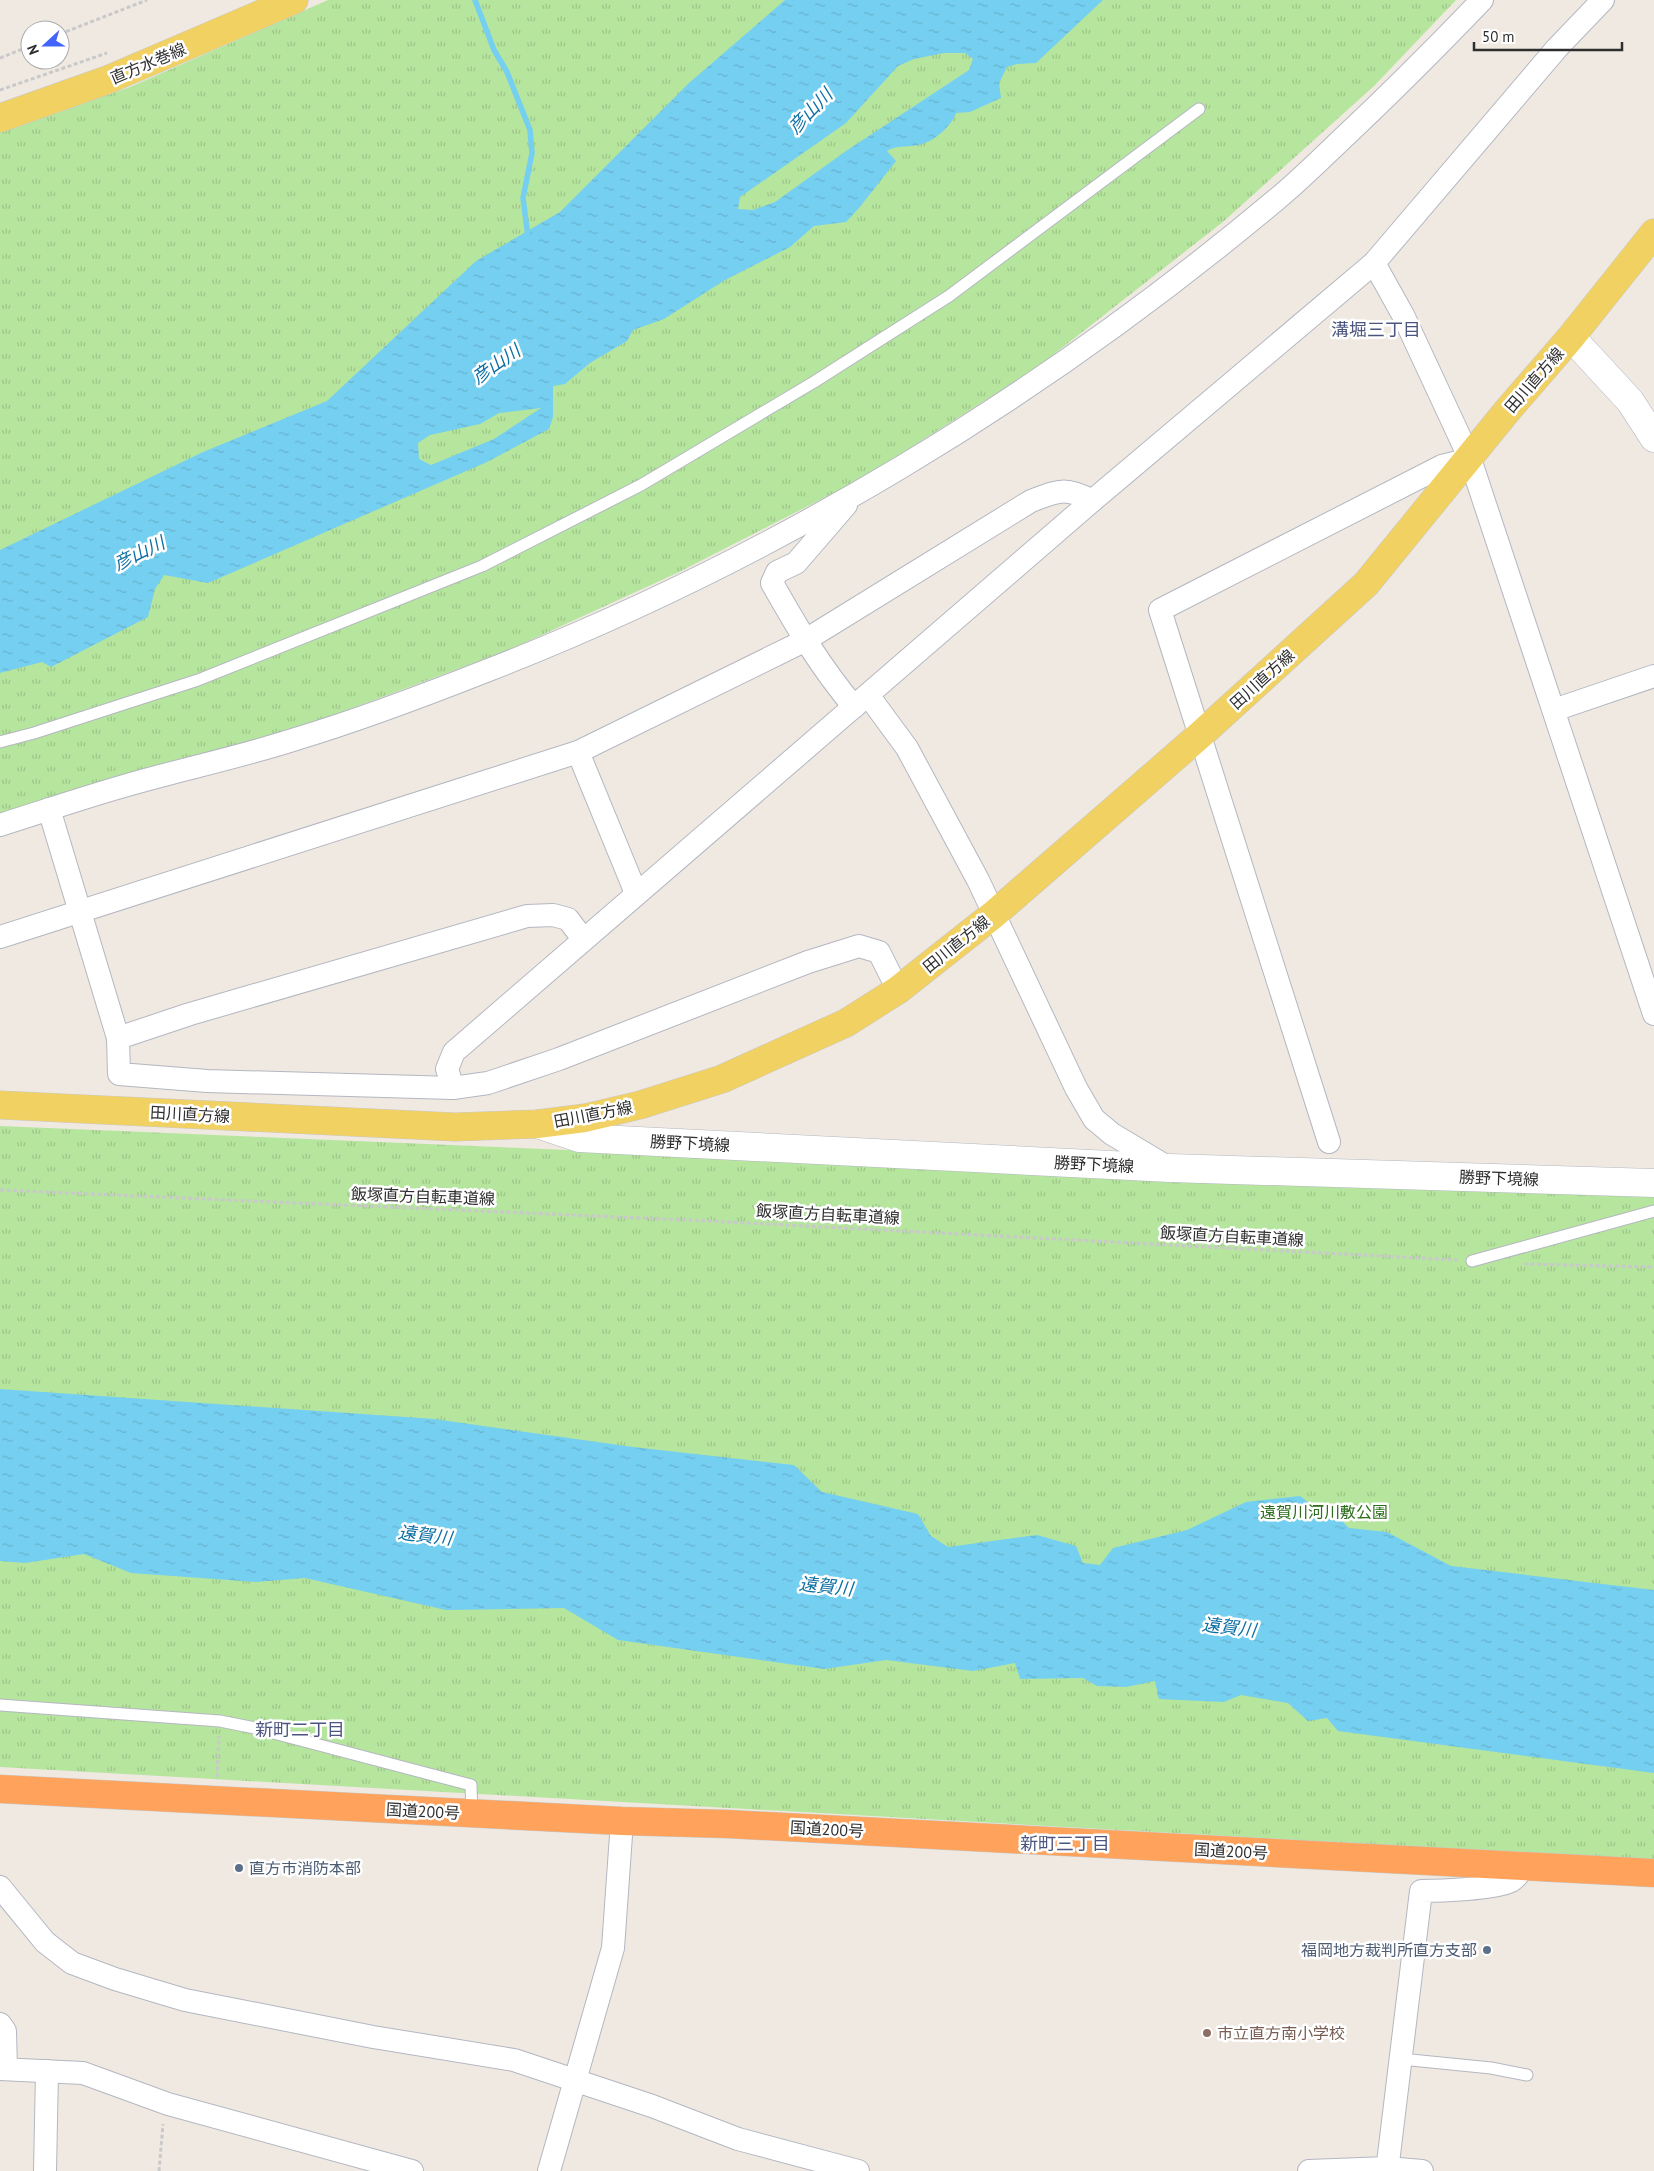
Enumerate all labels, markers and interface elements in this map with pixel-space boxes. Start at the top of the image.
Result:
north arrow [20,20,70,70]
scale bar [1474,20,1622,52]
text: 50 m [1482,27,1515,46]
street label: 直方水巻線 [107,38,189,88]
text: N [23,42,43,57]
water label: 彦山川 [783,82,838,138]
district label: 溝堀三丁目 [1331,318,1421,341]
water label: 彦山川 [467,338,526,389]
street label: 田川直方線 [1500,343,1568,417]
water label: 彦山川 [110,530,170,575]
street label: 田川直方線 [1226,645,1298,713]
street label: 田川直方線 [919,911,993,977]
street label: 田川直方線 [552,1097,634,1131]
street label: 田川直方線 [150,1102,230,1126]
street label: 勝野下境線 [650,1131,730,1155]
street label: 勝野下境線 [1054,1152,1134,1176]
street label: 勝野下境線 [1459,1167,1539,1189]
street label: 飯塚直方自転車道線 [351,1183,495,1209]
street label: 飯塚直方自転車道線 [756,1200,900,1228]
street label: 飯塚直方自転車道線 [1160,1222,1304,1250]
park label: 遠賀川河川敷公園 [1260,1502,1388,1522]
water label: 遠賀川 [397,1520,455,1550]
water label: 遠賀川 [798,1572,856,1600]
water label: 遠賀川 [1201,1612,1259,1642]
district label: 新町二丁目 [255,1718,345,1741]
street label: 国道200号 [385,1799,461,1823]
street label: 国道200号 [789,1817,865,1841]
district label: 新町三丁目 [1020,1832,1110,1855]
street label: 国道200号 [1193,1839,1269,1863]
place label: 直方市消防本部 [249,1858,361,1878]
marker: 直方市消防本部 [233,1862,245,1874]
place label: 福岡地方裁判所直方支部 [1301,1940,1477,1960]
marker: 福岡地方裁判所直方支部 [1481,1944,1493,1956]
place label: 市立直方南小学校 [1217,2023,1345,2043]
marker: 市立直方南小学校 [1201,2027,1213,2039]

